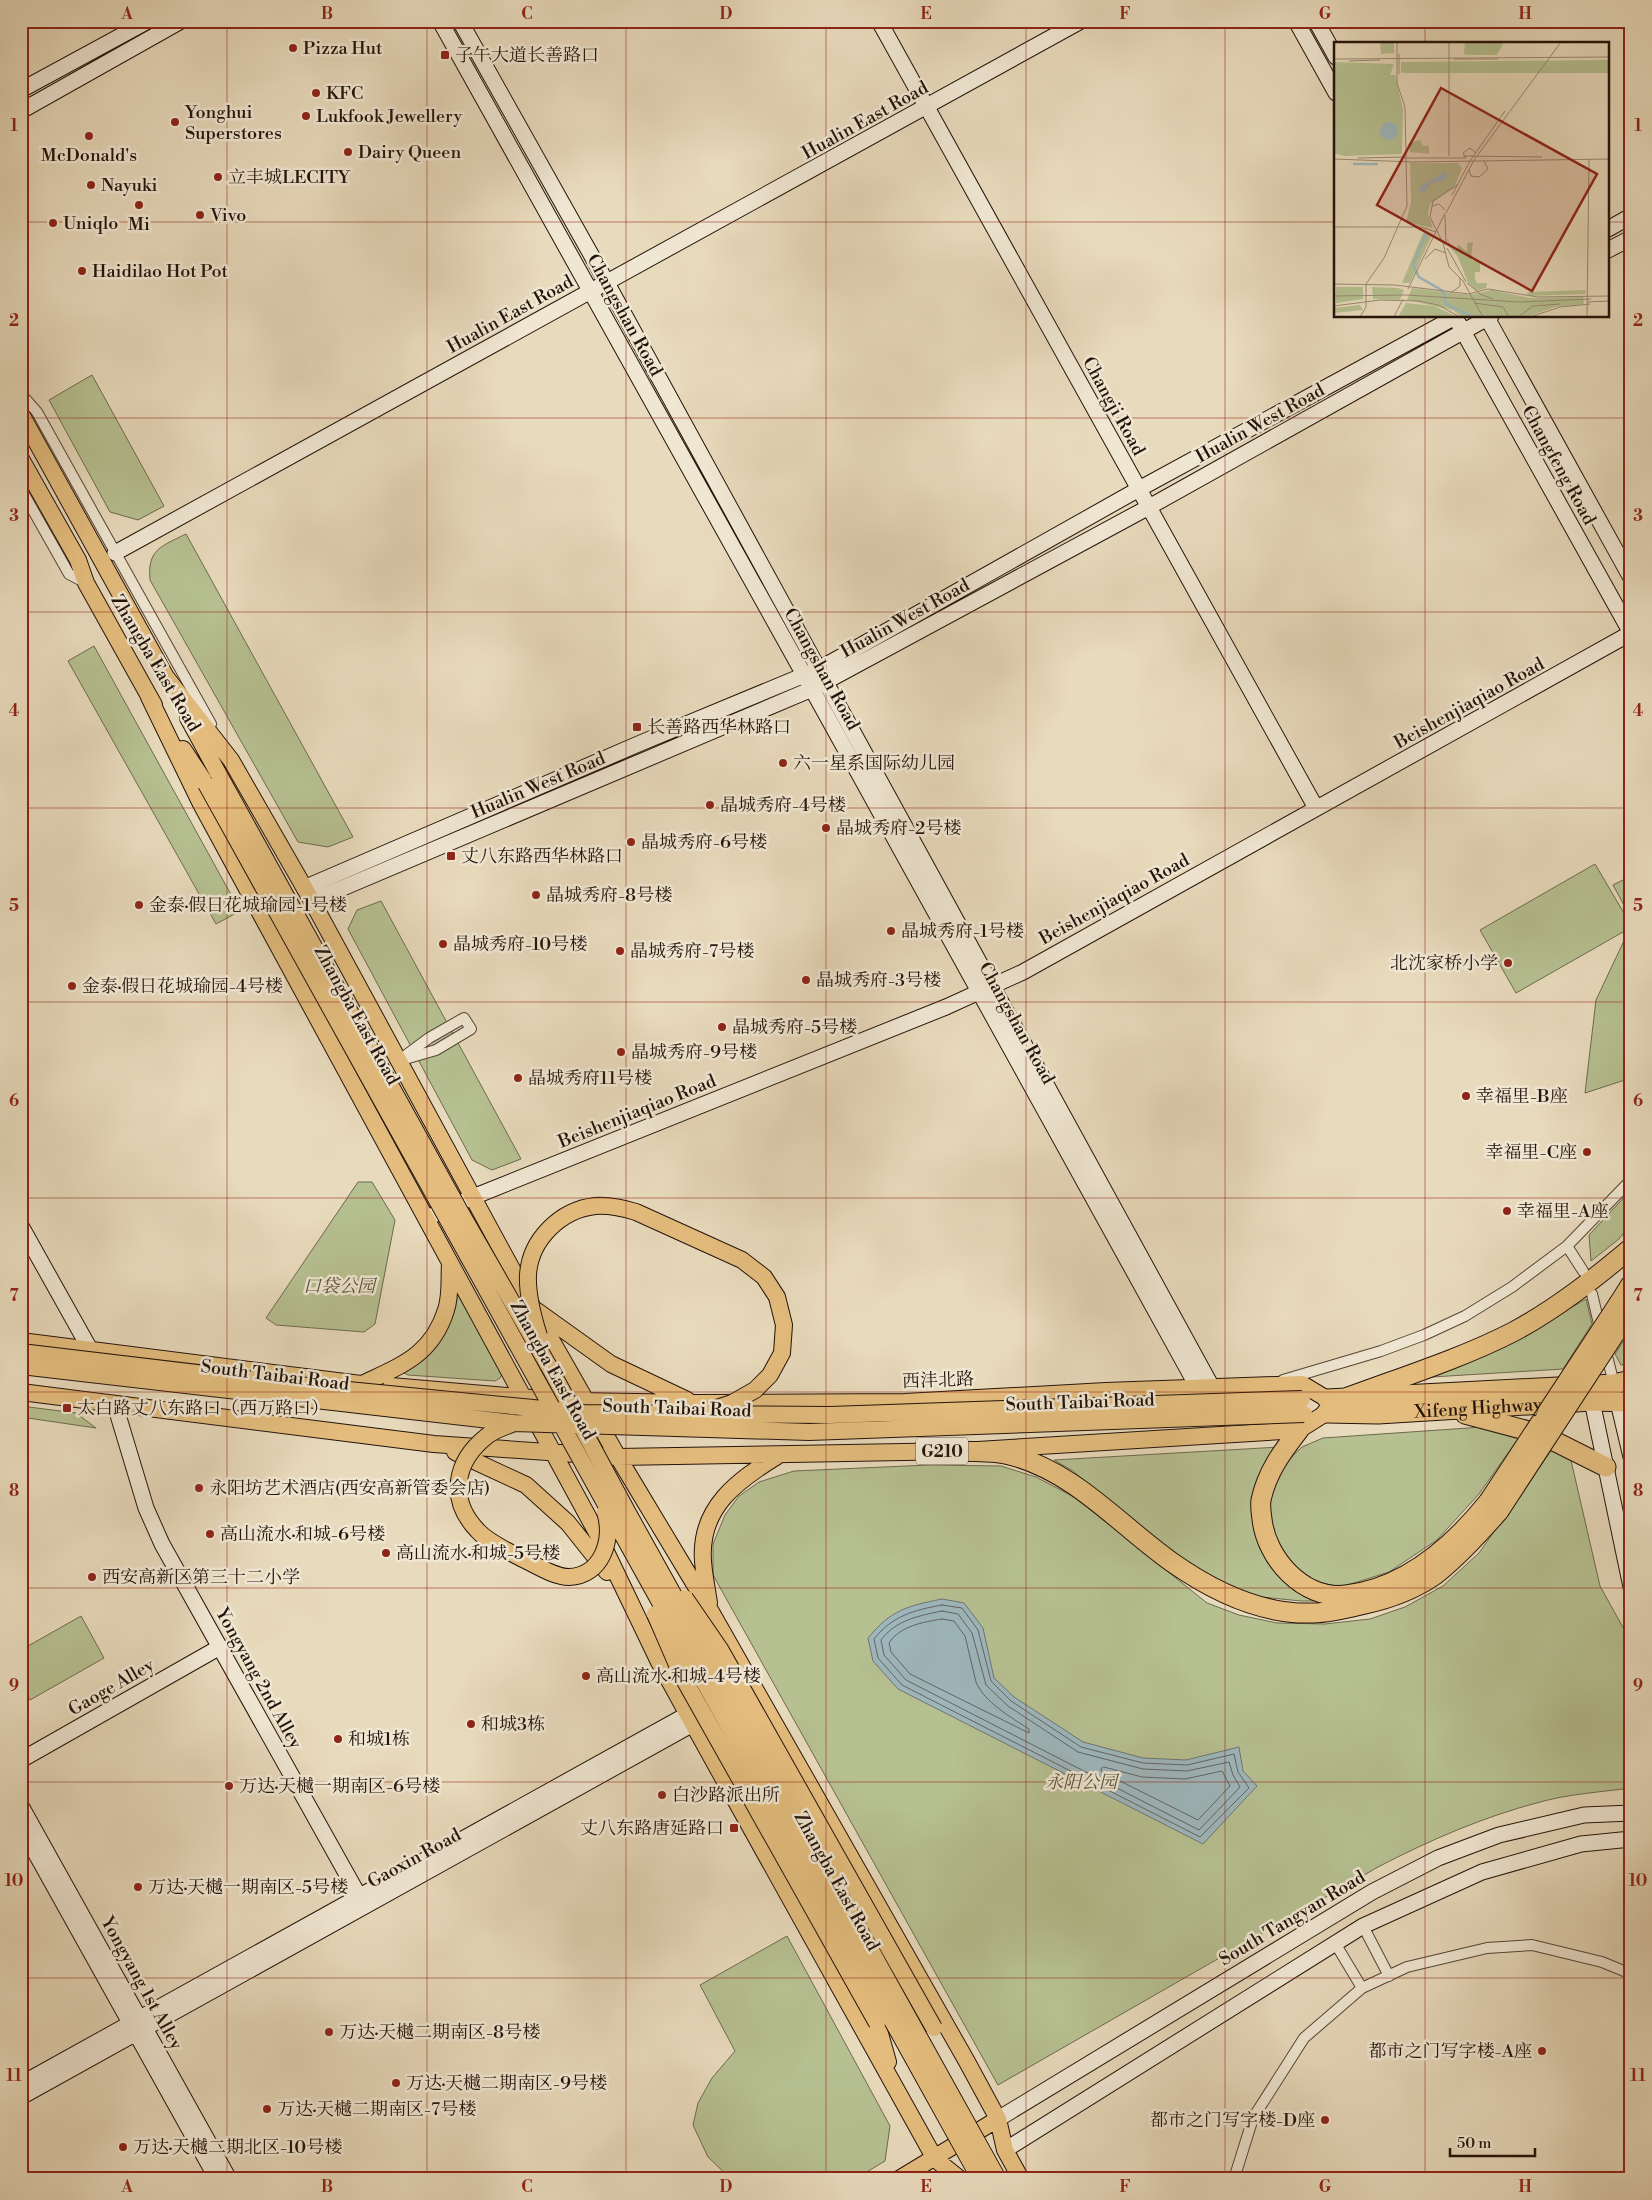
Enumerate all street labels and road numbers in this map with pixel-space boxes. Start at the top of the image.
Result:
street label: Hualin East Road [798,76,933,165]
street label: Changshan Road [581,250,668,381]
street label: Hualin East Road [443,270,578,359]
street label: Changji Road [1077,353,1151,460]
street label: Hualin West Road [1192,378,1329,468]
street label: Changfeng Road [1516,401,1601,530]
street label: Hualin West Road [837,573,974,663]
street label: Zhangba East Road [106,590,206,737]
street label: Changshan Road [778,604,865,735]
street label: Beishenjiaqiao Road [1389,652,1549,755]
street label: Hualin West Road [468,747,609,824]
street label: Beishenjiaqiao Road [1034,848,1194,951]
street label: Zhangba East Road [309,941,405,1090]
street label: Changshan Road [973,958,1060,1089]
street label: Beishenjiaqiao Road [554,1069,720,1154]
street label: Zhangba East Road [505,1296,601,1445]
street label: South Taibai Road [200,1355,351,1396]
street label: 西沣北路 [902,1368,974,1393]
street label: South Taibai Road [1005,1388,1156,1417]
street label: Xifeng Highway [1412,1393,1543,1424]
street label: South Taibai Road [602,1394,753,1423]
road number: G210 [916,1438,968,1464]
street label: Yongyang 2nd Alley [210,1603,307,1753]
street label: Gaoge Alley [64,1654,158,1721]
street label: Zhangba East Road [789,1807,885,1956]
street label: Gaoxin Road [363,1823,466,1894]
street label: South Tangyan Road [1215,1865,1370,1971]
street label: Yongyang 1st Alley [95,1912,188,2054]

